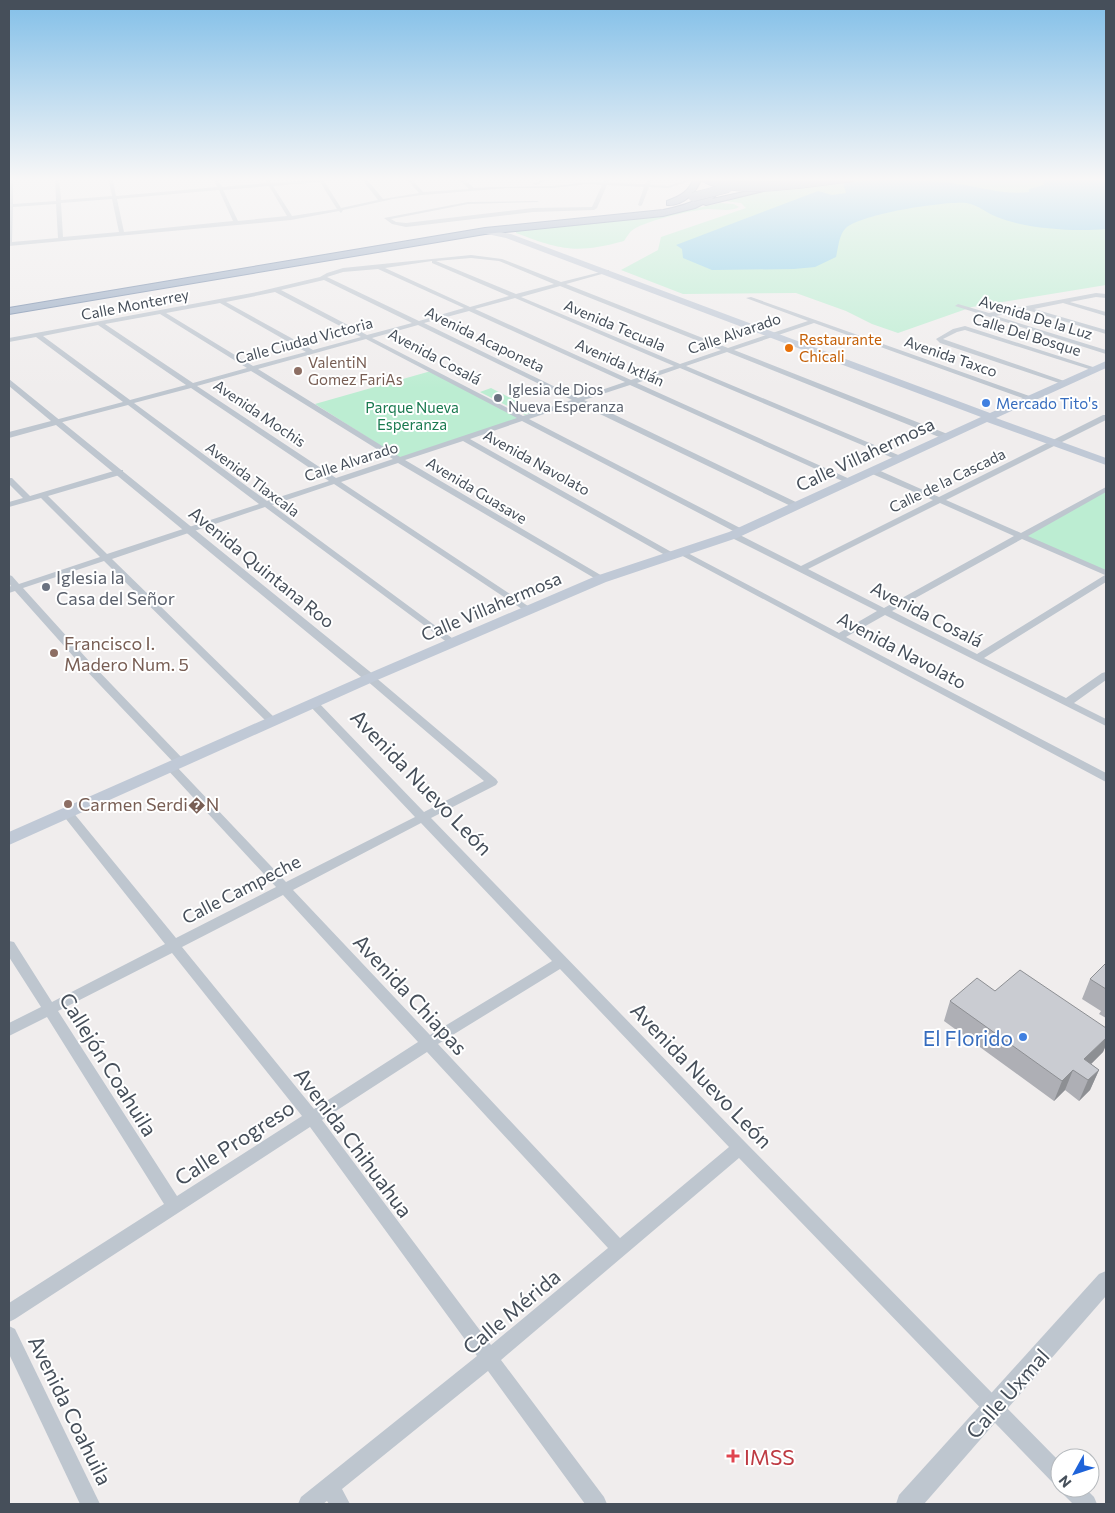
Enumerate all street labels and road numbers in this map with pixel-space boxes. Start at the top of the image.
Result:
street label: Calle Monterrey [80,285,191,323]
street label: Avenida De la Luz [977,291,1095,343]
street label: Avenida Tecuala [561,295,669,355]
street label: Avenida Acaponeta [422,302,548,376]
street label: Calle Alvarado [685,309,783,357]
street label: Calle Del Bosque [971,309,1084,359]
street label: Calle Ciudad Victoria [233,313,375,367]
street label: Avenida Cosalá [386,324,484,388]
street label: Avenida Taxco [902,332,1000,380]
street label: Avenida Ixtlán [573,334,667,390]
street label: Avenida Mochis [211,376,309,450]
street label: Calle Villahermosa [792,412,938,496]
street label: Avenida Navolato [481,425,593,499]
street label: Calle Alvarado [302,437,400,485]
street label: Avenida Tlaxcala [203,438,303,520]
street label: Calle de la Cascada [886,444,1008,516]
street label: Avenida Guasave [423,453,531,527]
street label: Avenida Quintana Roo [185,501,339,633]
street label: Calle Villahermosa [418,567,564,645]
street label: Avenida Cosalá [867,576,987,652]
street label: Avenida Navolato [834,607,970,693]
street label: Avenida Nuevo León [346,704,498,860]
street label: Calle Campeche [178,850,304,928]
street label: Avenida Chiapas [349,929,473,1059]
street label: Callejón Coahuila [55,988,163,1140]
street label: Avenida Nuevo León [626,997,778,1153]
street label: Avenida Chihuahua [290,1062,418,1222]
street label: Calle Progreso [170,1094,298,1190]
street label: Calle Mérida [457,1263,565,1359]
street label: Avenida Coahuila [24,1331,118,1489]
street label: Calle Uxmal [960,1343,1054,1443]

